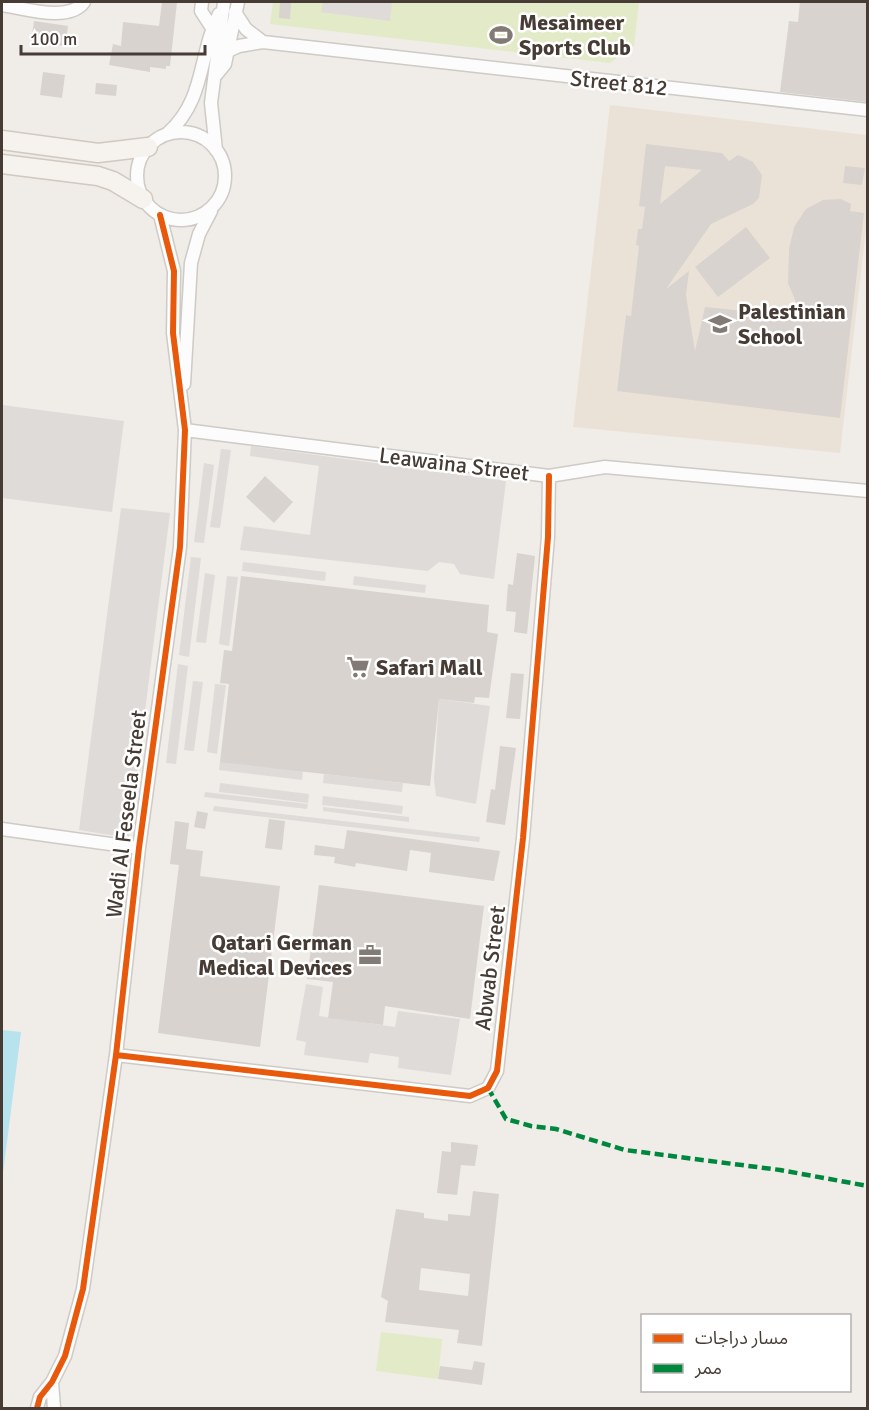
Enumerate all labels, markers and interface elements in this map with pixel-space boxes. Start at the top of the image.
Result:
place label: Mesaimeer Sports Club [519,9,631,61]
scale bar [21,18,206,56]
sports icon: Mesaimeer Sports Club [488,22,514,48]
text: 100 m [30,28,77,50]
street label: Street 812 [569,64,669,102]
place label: Palestinian School [738,298,846,350]
school or university icon: Palestinian School [707,311,733,337]
street label: Leawaina Street [377,441,531,487]
supermarket icon: Safari Mall [345,654,371,680]
place label: Safari Mall [376,654,483,681]
street label: Wadi Al Feseela Street [100,708,152,919]
street label: Abwab Street [469,904,511,1032]
place label: Qatari German Medical Devices [198,929,352,981]
office icon: Qatari German Medical Devices [357,942,383,968]
legend [641,1314,851,1392]
text: مسار دراجات [695,1327,788,1349]
text: ممر [694,1357,722,1379]

